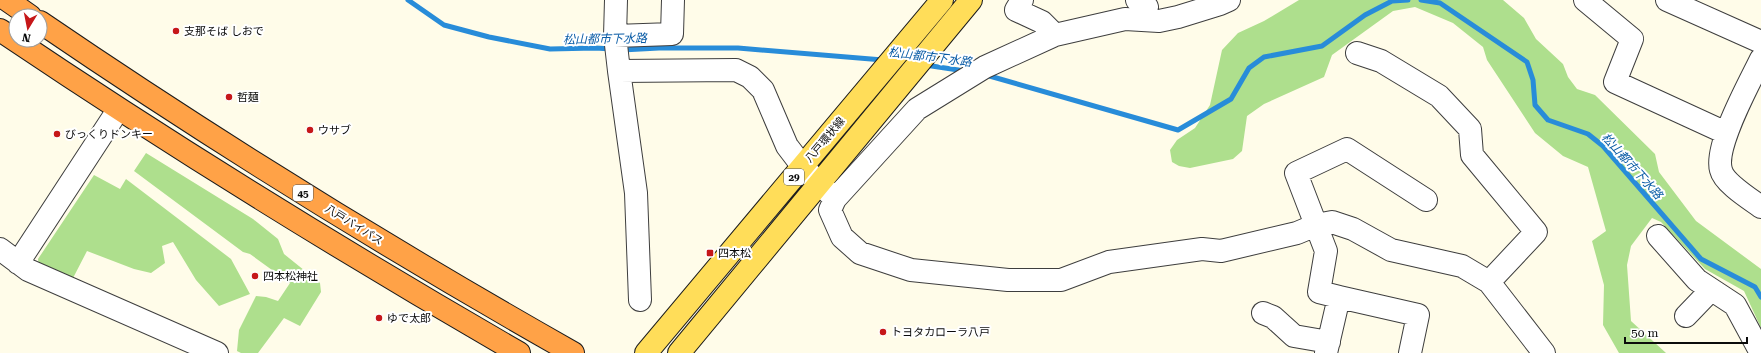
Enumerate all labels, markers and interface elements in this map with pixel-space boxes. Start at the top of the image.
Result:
north arrow [8,8,48,48]
place label: 支那そば しおで [184,25,264,38]
marker: 支那そば しおで [171,26,181,36]
text: N [21,30,32,44]
water label: 松山都市下水路 [563,31,648,47]
water label: 松山都市下水路 [887,45,974,69]
place label: 哲麺 [237,91,259,104]
marker: 哲麺 [224,92,234,102]
street label: 八戸環状線 [802,115,848,165]
place label: ウサブ [318,124,351,137]
marker: ウサブ [305,125,315,135]
place label: びっくりドンキー [65,128,153,141]
marker: びっくりドンキー [52,129,62,139]
water label: 松山都市下水路 [1599,130,1666,203]
road number: 29 [784,169,804,185]
road number: 45 [293,185,313,201]
street label: 八戸バイパス [323,202,385,248]
place label: 四本松 [718,247,751,260]
marker: 四本松 [705,248,715,258]
place label: 四本松神社 [263,270,318,283]
marker: 四本松神社 [250,271,260,281]
place label: ゆで太郎 [387,312,431,325]
marker: ゆで太郎 [374,313,384,323]
scale bar [1625,319,1747,345]
place label: トヨタカローラ八戸 [891,326,990,339]
text: 50 m [1631,326,1658,340]
marker: トヨタカローラ八戸 [878,327,888,337]

